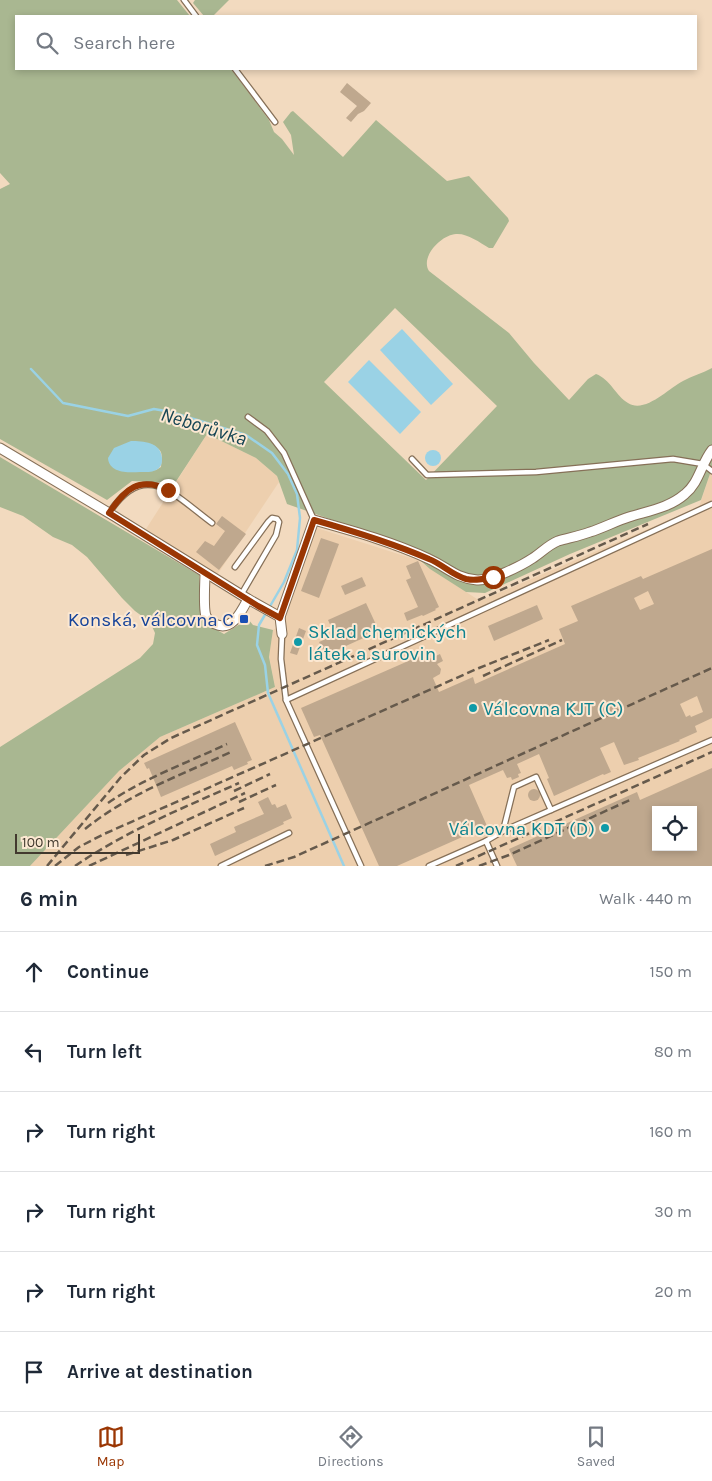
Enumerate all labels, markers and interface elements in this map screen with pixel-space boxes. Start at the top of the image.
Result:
search box [15,15,697,70]
icon: search [33,29,61,57]
text: Search here [73,32,175,54]
water label: Neborůvka [158,402,250,450]
route end [157,479,180,502]
route start [482,566,505,589]
place label: Konská, válcovna C [68,609,234,631]
marker: Konská, válcovna C [238,613,250,625]
place label: Sklad chemických látek a surovin [308,621,467,665]
marker: Sklad chemických látek a surovin [292,636,304,648]
place label: Válcovna KJT (C) [483,698,623,720]
marker: Válcovna KJT (C) [467,702,479,714]
map controls [652,806,697,851]
button: locate [652,806,697,851]
place label: Válcovna KDT (D) [449,818,595,840]
marker: Válcovna KDT (D) [599,822,611,834]
scale bar [15,831,140,854]
text: 100 m [22,834,60,851]
text: 6 min [20,887,78,911]
text: Walk · 440 m [599,889,692,908]
icon: ahead [20,958,48,986]
text: Continue [67,961,149,983]
text: 150 m [649,962,692,981]
icon: left [20,1038,48,1066]
text: Turn left [67,1041,142,1063]
text: 80 m [654,1042,692,1061]
icon: right [20,1118,48,1146]
text: Turn right [67,1121,156,1143]
text: 160 m [649,1122,692,1141]
icon: right [20,1198,48,1226]
text: Turn right [67,1201,156,1223]
text: 30 m [654,1202,692,1221]
icon: right [20,1278,48,1306]
text: Turn right [67,1281,156,1303]
text: 20 m [654,1282,692,1301]
icon: arrive [20,1358,48,1386]
text: Arrive at destination [67,1361,253,1383]
tab: Map [97,1423,125,1470]
tab: Directions [318,1423,384,1470]
tab: Saved [577,1423,615,1470]

